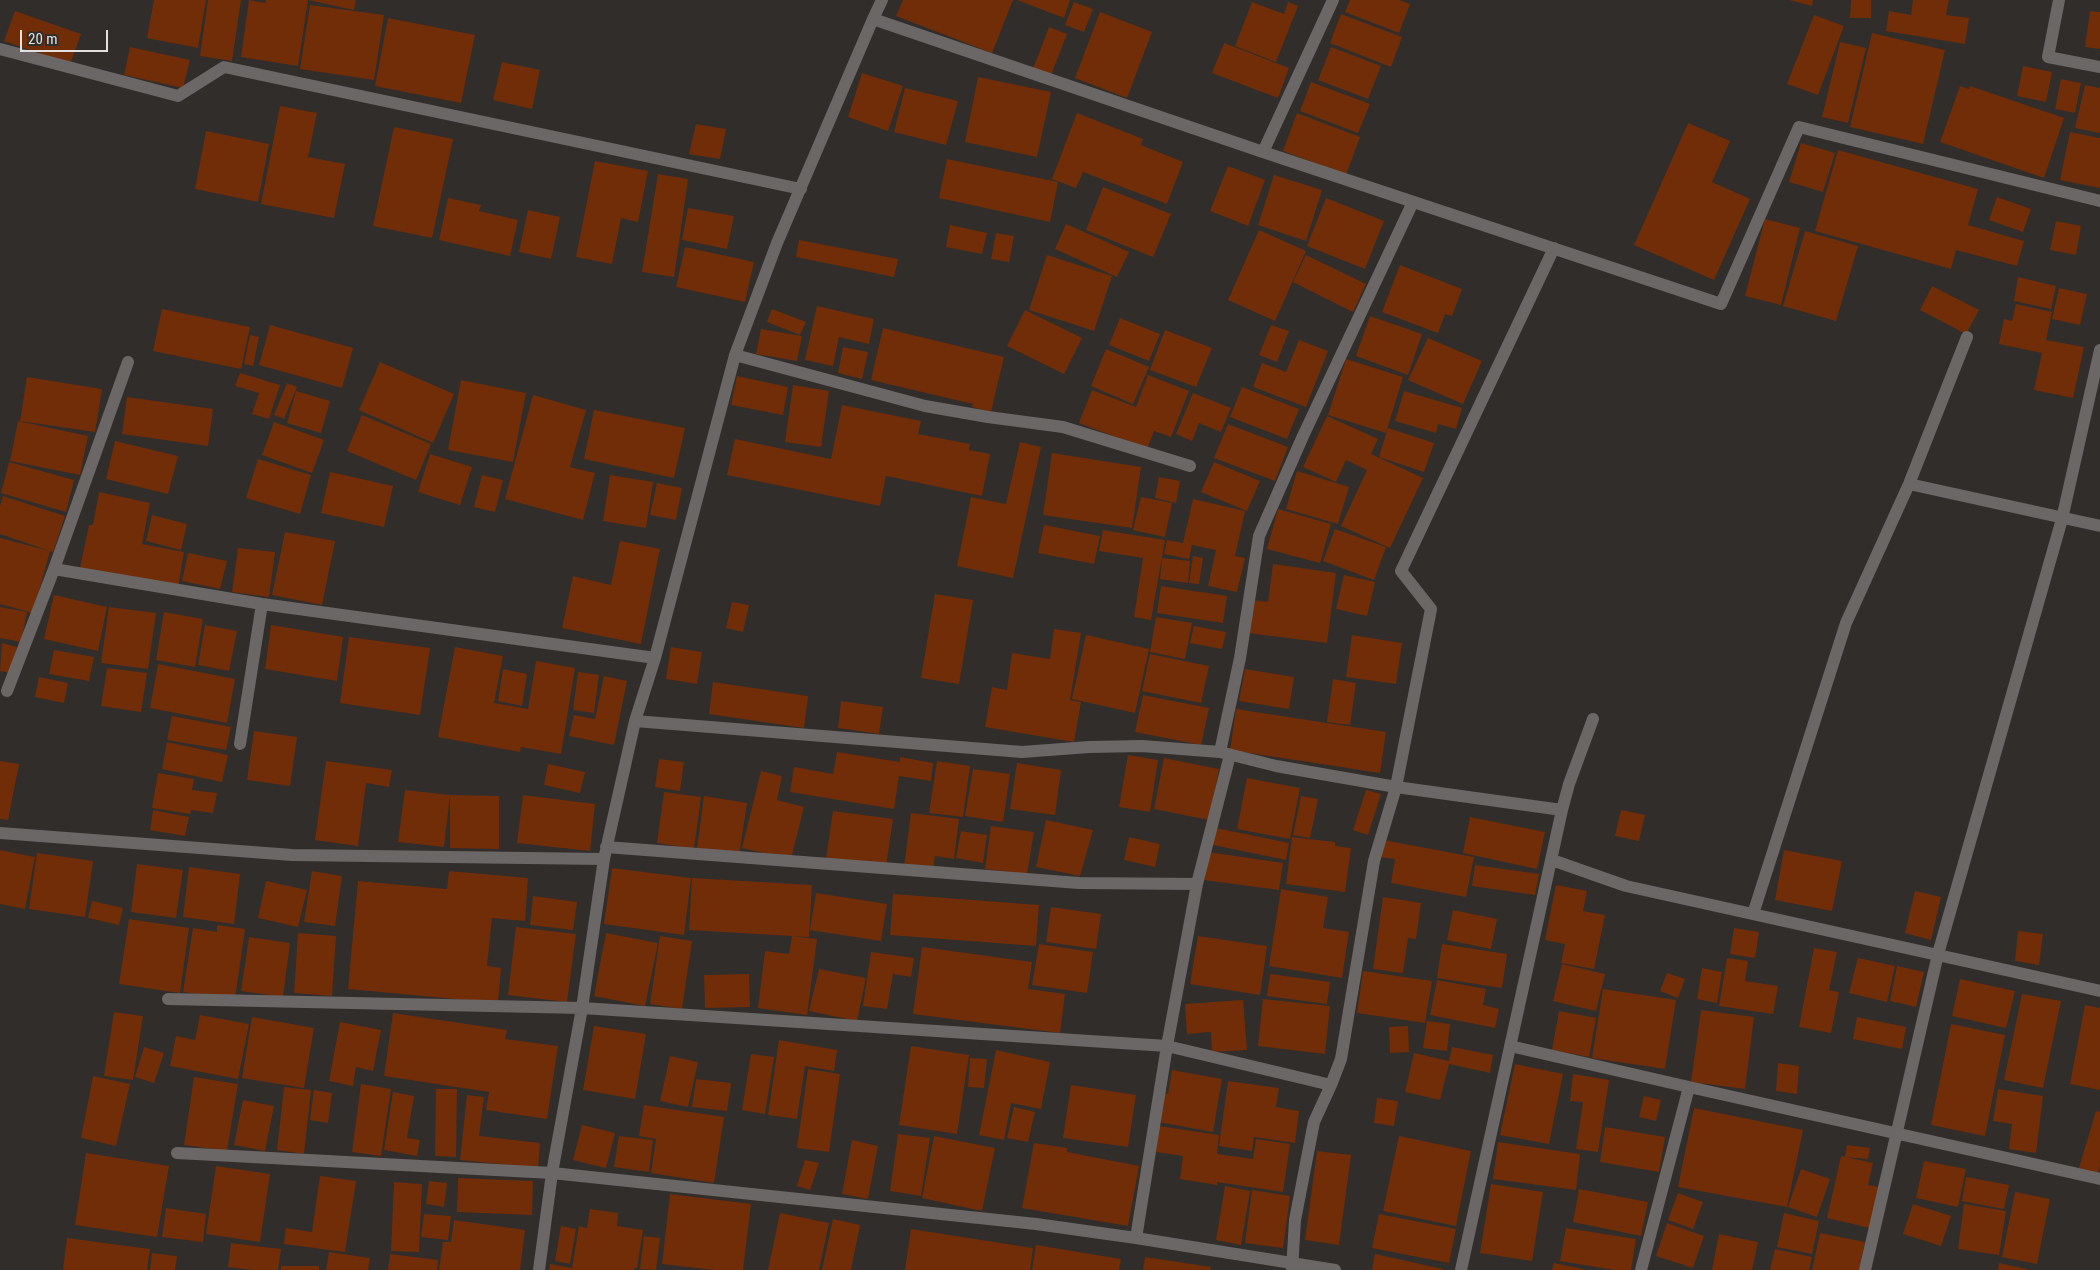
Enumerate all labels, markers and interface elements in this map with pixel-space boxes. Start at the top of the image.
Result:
scale bar [22,20,110,52]
text: 20 m [28,30,58,48]

